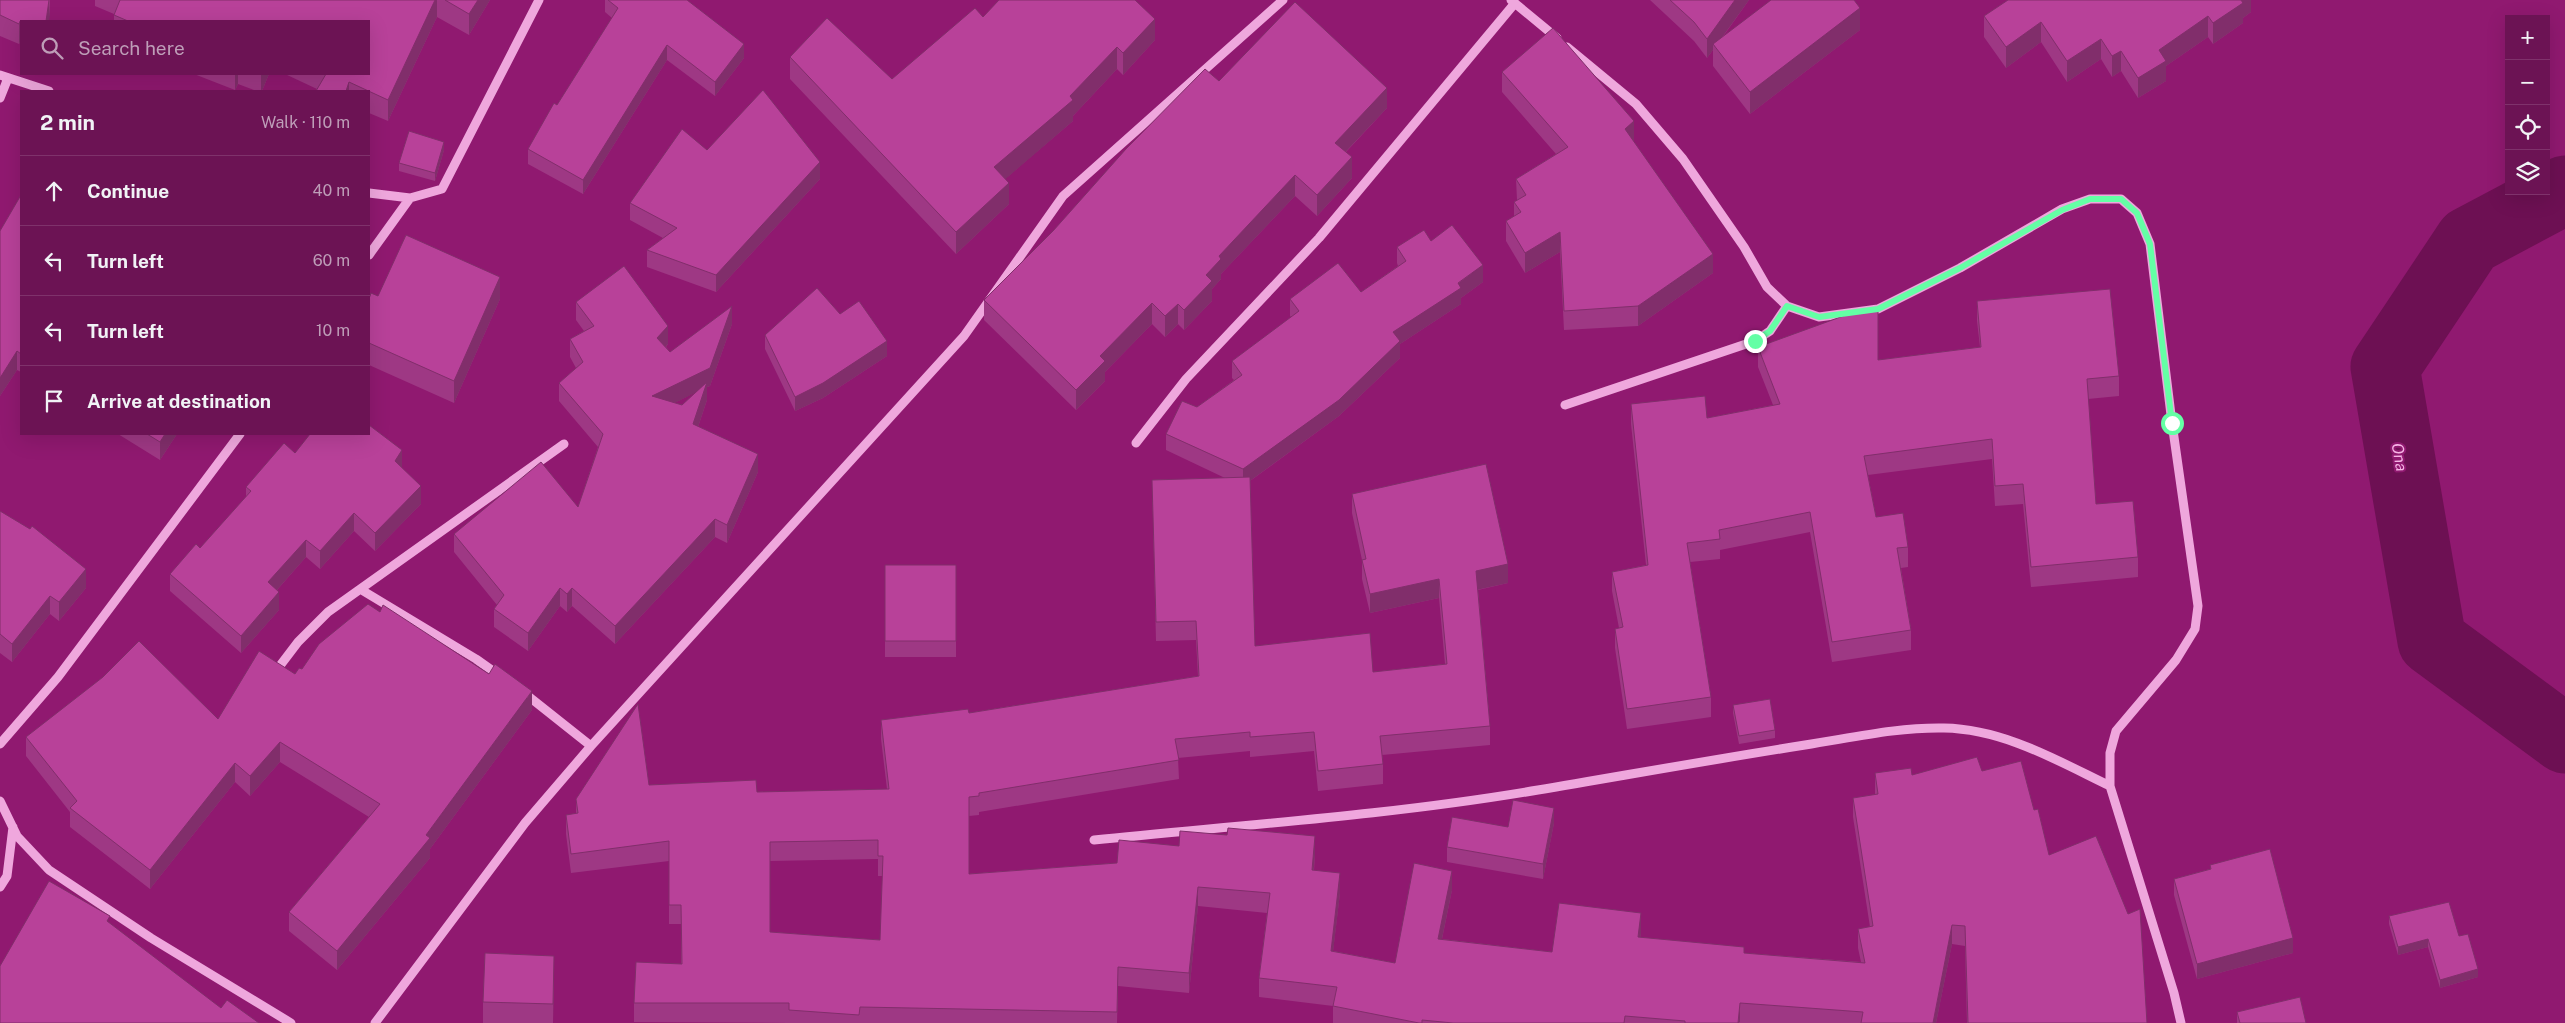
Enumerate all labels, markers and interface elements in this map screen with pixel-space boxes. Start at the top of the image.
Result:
map controls [2505,15,2550,195]
button: + [2505,15,2550,60]
search box [20,20,370,75]
icon: search [38,34,66,62]
text: Search here [78,37,185,59]
button: − [2505,60,2550,105]
button: locate [2505,105,2550,150]
text: 2 min [40,110,95,135]
text: Walk · 110 m [261,113,350,132]
button: layers [2505,150,2550,195]
icon: ahead [40,177,68,205]
text: Continue [87,180,169,202]
text: 40 m [312,181,350,200]
icon: left [40,247,68,275]
text: Turn left [87,250,164,272]
text: 60 m [313,251,350,270]
icon: left [40,317,68,345]
text: Turn left [87,320,164,342]
text: 10 m [316,321,350,340]
route end [1744,330,1767,353]
icon: arrive [40,387,68,415]
text: Arrive at destination [87,390,271,412]
route start [2161,412,2184,435]
water label: Ona [2388,441,2411,473]

